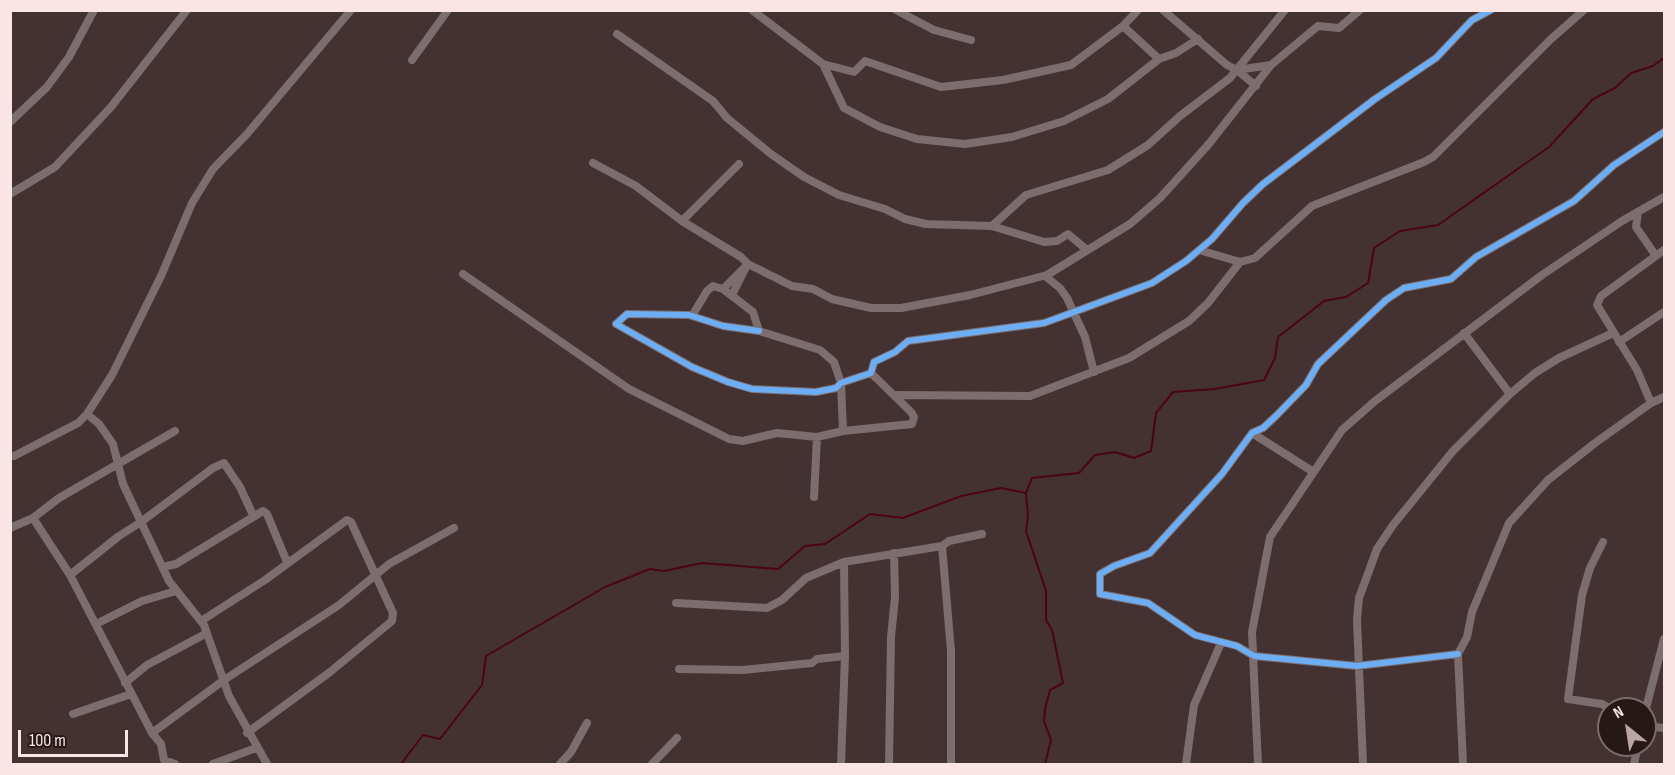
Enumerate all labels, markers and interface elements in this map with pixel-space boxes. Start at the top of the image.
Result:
north arrow [1597,697,1657,757]
text: N [1610,702,1627,723]
scale bar [21,718,130,756]
text: 100 m [29,730,66,751]

